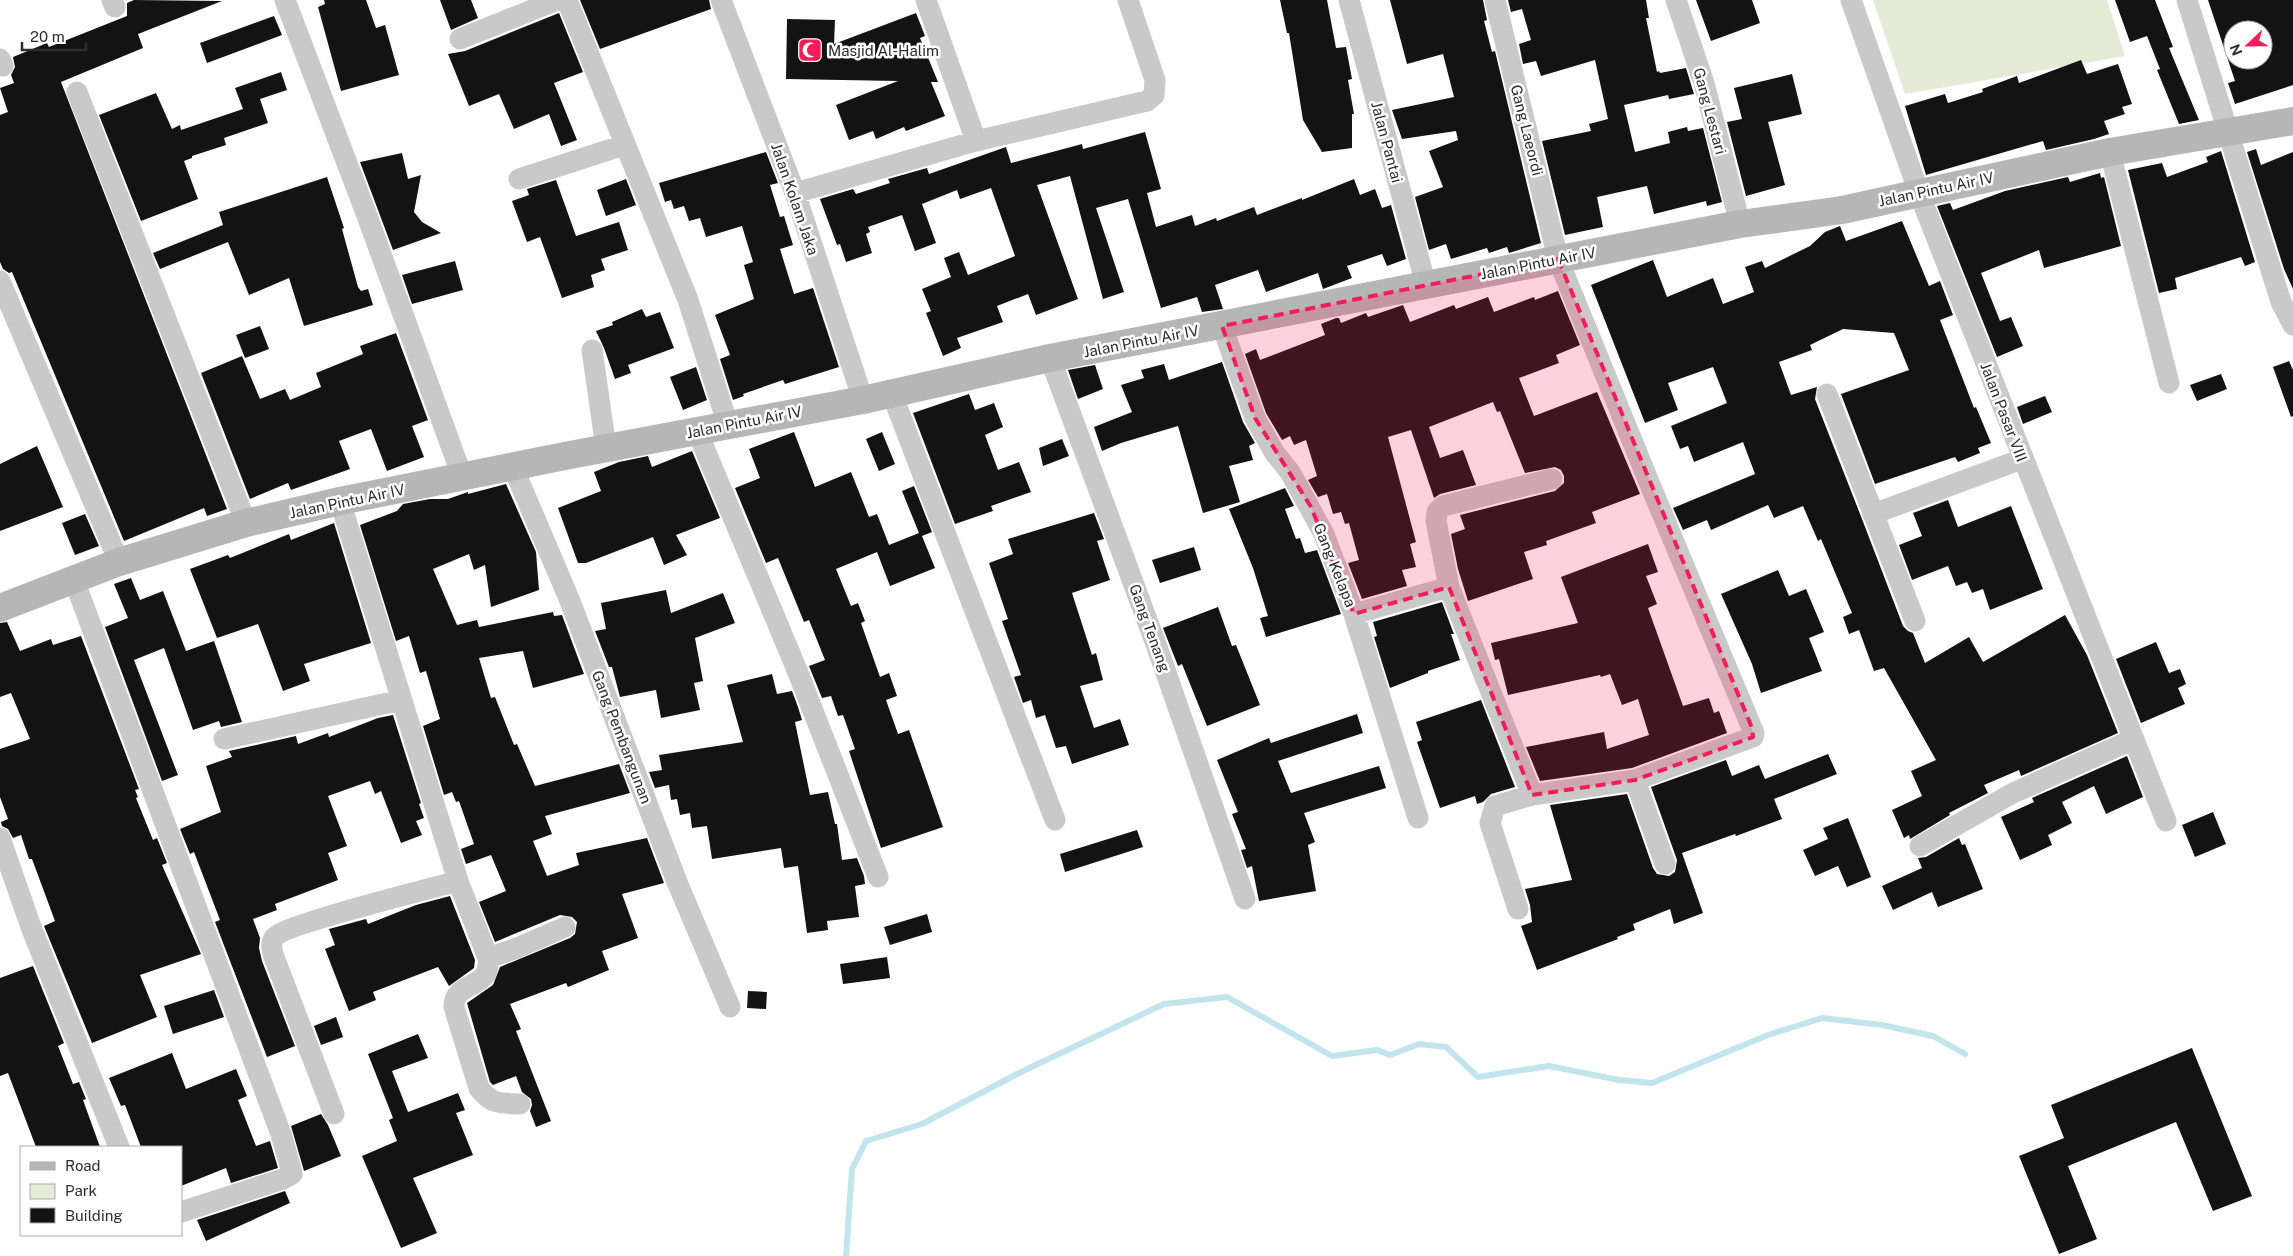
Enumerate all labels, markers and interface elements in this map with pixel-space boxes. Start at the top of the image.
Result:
scale bar [22,20,86,52]
north arrow [2223,20,2273,70]
text: 20 m [30,28,65,45]
mosque icon: Masjid Al-Halim [797,37,823,63]
place label: Masjid Al-Halim [828,42,939,59]
text: N [2226,42,2245,58]
street label: Gang Lestari [1690,66,1730,156]
street label: Gang Laeordi [1507,83,1547,177]
street label: Jalan Pantai [1368,100,1406,184]
street label: Jalan Kolam Jaka [768,141,822,257]
street label: Jalan Pintu Air IV [1877,168,1995,210]
street label: Jalan Pintu Air IV [1479,243,1597,283]
street label: Jalan Pintu Air IV [1082,321,1200,361]
street label: Jalan Pasar VIII [1977,360,2031,464]
street label: Jalan Pintu Air IV [685,402,803,442]
street label: Jalan Pintu Air IV [288,480,406,522]
street label: Gang Kelapa [1310,520,1360,610]
street label: Gang Tenang [1126,582,1174,674]
street label: Gang Pembangunan [589,668,655,806]
legend [20,1146,182,1236]
text: Road [65,1157,101,1174]
text: Park [65,1182,97,1199]
text: Building [65,1207,123,1224]

